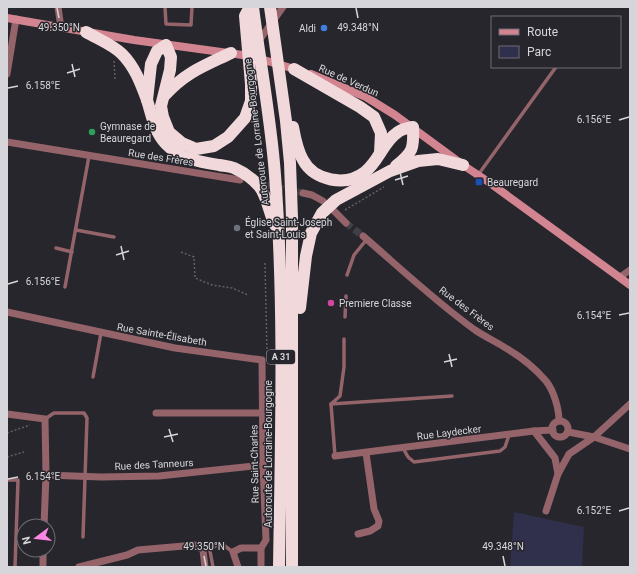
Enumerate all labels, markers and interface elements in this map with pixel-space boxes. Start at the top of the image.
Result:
legend [491,16,621,68]
text: 49.350°N [38,22,80,33]
text: 49.348°N [337,22,379,33]
place label: Aldi [299,23,316,34]
marker: Aldi [319,23,329,33]
text: Route [527,25,558,39]
text: Parc [527,45,551,59]
street label: Autoroute de Lorraine-Bourgogne [242,58,271,206]
street label: Rue de Verdun [317,62,380,99]
text: 6.158°E [26,80,61,91]
text: 6.156°E [577,114,612,125]
place label: Gymnase de Beauregard [100,121,155,144]
marker: Gymnase de Beauregard [87,127,97,137]
street label: Rue des Frères [128,147,194,168]
marker: Beauregard [474,177,484,187]
place label: Beauregard [487,177,538,188]
place label: Église Saint-Joseph et Saint-Louis [245,216,332,240]
marker: Église Saint-Joseph et Saint-Louis [232,223,242,233]
text: 6.156°E [26,276,61,287]
street label: Rue des Frères [437,284,496,333]
marker: Premiere Classe [326,298,336,308]
place label: Premiere Classe [339,298,412,309]
text: 6.154°E [577,310,612,321]
street label: Rue Sainte-Élisabeth [116,320,208,348]
road number: A 31 [267,350,295,364]
street label: Autoroute de Lorraine-Bourgogne [263,380,274,528]
street label: Rue Laydecker [416,423,482,442]
street label: Rue Saint-Charles [248,425,261,503]
street label: Rue des Tanneurs [114,457,194,472]
text: 6.154°E [26,471,61,482]
text: 6.152°E [577,505,612,516]
north arrow [16,518,56,558]
text: N [19,535,34,546]
text: 49.350°N [183,541,225,552]
text: 49.348°N [482,541,524,552]

